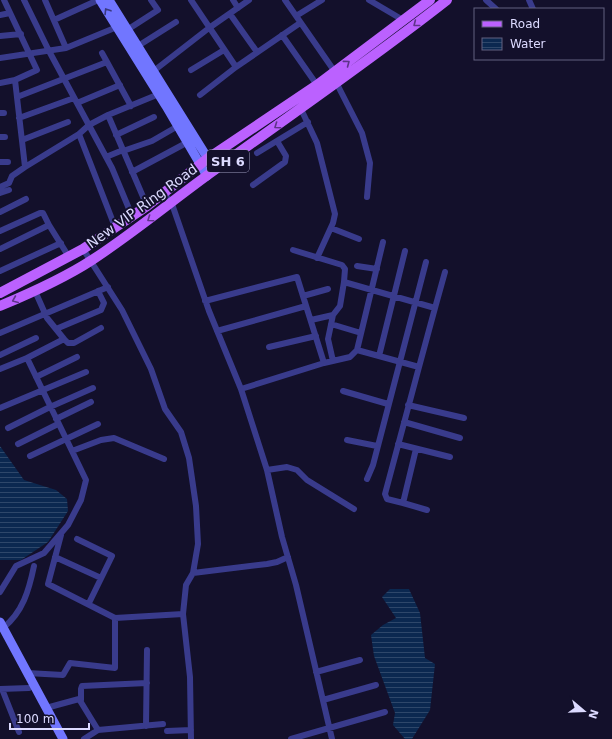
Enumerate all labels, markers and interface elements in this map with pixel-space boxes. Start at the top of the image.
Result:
one-way arrow [104,8,112,15]
legend [474,8,604,60]
text: Road [510,17,540,31]
one-way arrow [414,19,421,26]
text: Water [510,37,546,51]
one-way arrow [342,61,349,68]
one-way arrow [275,121,282,128]
road number: SH 6 [207,150,249,172]
street label: New VIP Ring Road [84,161,200,251]
one-way arrow [147,214,154,222]
one-way arrow [11,295,18,303]
north arrow [564,691,604,731]
scale bar [10,705,89,731]
text: N [585,708,601,721]
text: 100 m [16,712,54,726]

